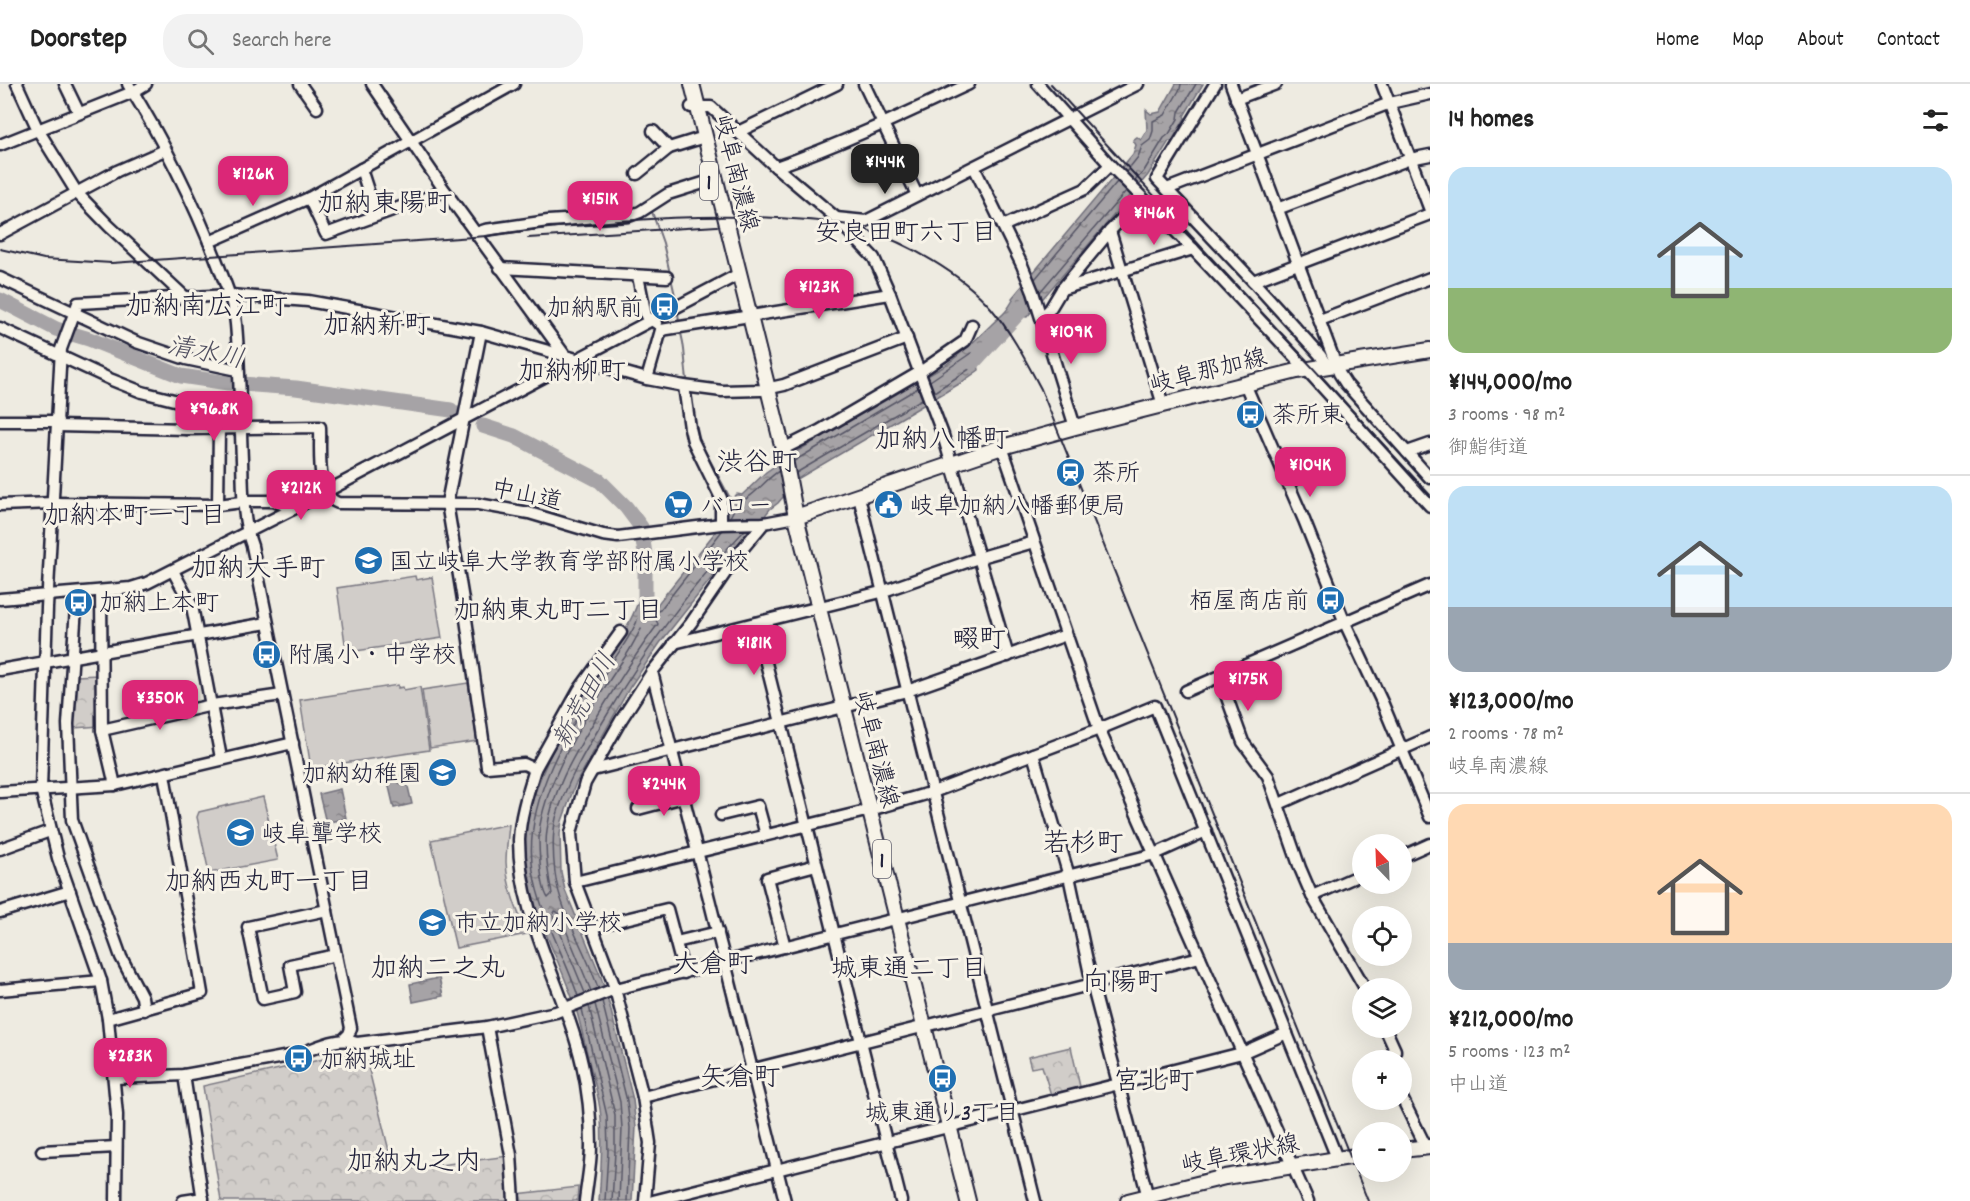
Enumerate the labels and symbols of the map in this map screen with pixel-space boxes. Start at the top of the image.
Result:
street label: 岐阜南濃線 [703,111,765,236]
pin: ¥144K [843,144,927,195]
pin: ¥126K [211,156,295,207]
road number: 1 [700,162,718,200]
pin: ¥151K [558,181,642,232]
district label: 加納東陽町 [318,186,453,225]
pin: ¥146K [1112,195,1196,246]
district label: 安良田町六丁目 [815,216,997,253]
pin: ¥123K [777,269,861,320]
district label: 加納南広江町 [126,289,288,328]
bus stop icon: 加納駅前 [648,291,680,323]
place label: 加納駅前 [547,293,643,327]
district label: 加納新町 [323,308,431,347]
pin: ¥109K [1029,314,1113,365]
water label: 清水川 [164,329,247,380]
street label: 岐阜那加線 [1146,342,1271,404]
district label: 加納柳町 [518,354,626,393]
pin: ¥96.8K [165,391,263,442]
bus stop icon: 茶所東 [1235,398,1267,430]
place label: 茶所東 [1272,400,1344,434]
district label: 加納八幡町 [875,422,1010,461]
district label: 渋谷町 [717,445,798,484]
pin: ¥104K [1268,447,1352,498]
station icon: 茶所 [1055,456,1087,488]
place label: 茶所 [1092,458,1140,492]
pin: ¥212K [259,470,343,521]
street label: 中山道 [488,473,565,521]
supermarket icon: バロー [663,489,695,521]
public building icon: 岐阜加納八幡郵便局 [873,489,905,521]
place label: バロー [700,491,772,525]
place label: 岐阜加納八幡郵便局 [910,491,1126,525]
district label: 加納本町一丁目 [44,499,226,536]
school or university icon: 国立岐阜大学教育学部附属小学校 [352,545,384,577]
place label: 国立岐阜大学教育学部附属小学校 [389,547,749,581]
district label: 加納大手町 [191,551,326,590]
bus stop icon: 栢屋商店前 [1314,584,1346,616]
bus stop icon: 加納上本町 [62,586,94,618]
place label: 栢屋商店前 [1189,586,1309,620]
place label: 加納上本町 [99,588,219,622]
district label: 加納東丸町二丁目 [455,594,663,631]
district label: 畷町 [952,622,1006,661]
pin: ¥181K [712,625,796,676]
bus stop icon: 附属小・中学校 [251,638,283,670]
place label: 附属小・中学校 [288,640,456,674]
water label: 新荒田川 [545,647,627,756]
pin: ¥175K [1206,661,1290,712]
pin: ¥350K [118,680,202,731]
street label: 岐阜南濃線 [843,687,905,812]
school or university icon: 加納幼稚園 [427,757,459,789]
place label: 加納幼稚園 [302,759,422,793]
pin: ¥244K [622,766,706,817]
school or university icon: 岐阜聾学校 [225,817,257,849]
place label: 岐阜聾学校 [262,819,382,853]
district label: 若杉町 [1043,826,1124,865]
north arrow [1352,834,1412,894]
road number: 1 [873,840,891,878]
district label: 加納西丸町一丁目 [165,865,373,902]
school or university icon: 市立加納小学校 [417,906,449,938]
place label: 市立加納小学校 [454,908,622,942]
district label: 大倉町 [673,947,754,986]
district label: 加納二之丸 [371,951,506,990]
district label: 城東通二丁目 [831,952,987,989]
district label: 向陽町 [1083,965,1164,1004]
pin: ¥283K [88,1038,172,1089]
bus stop icon: 加納城址 [283,1043,315,1075]
place label: 加納城址 [320,1045,416,1079]
district label: 矢倉町 [700,1060,781,1099]
bus stop icon: 城東通り3丁目 [926,1063,958,1095]
district label: 宮北町 [1114,1064,1195,1103]
place label: 城東通り3丁目 [865,1098,1019,1132]
street label: 岐阜環状線 [1178,1128,1303,1184]
district label: 加納丸之内 [347,1144,482,1183]

